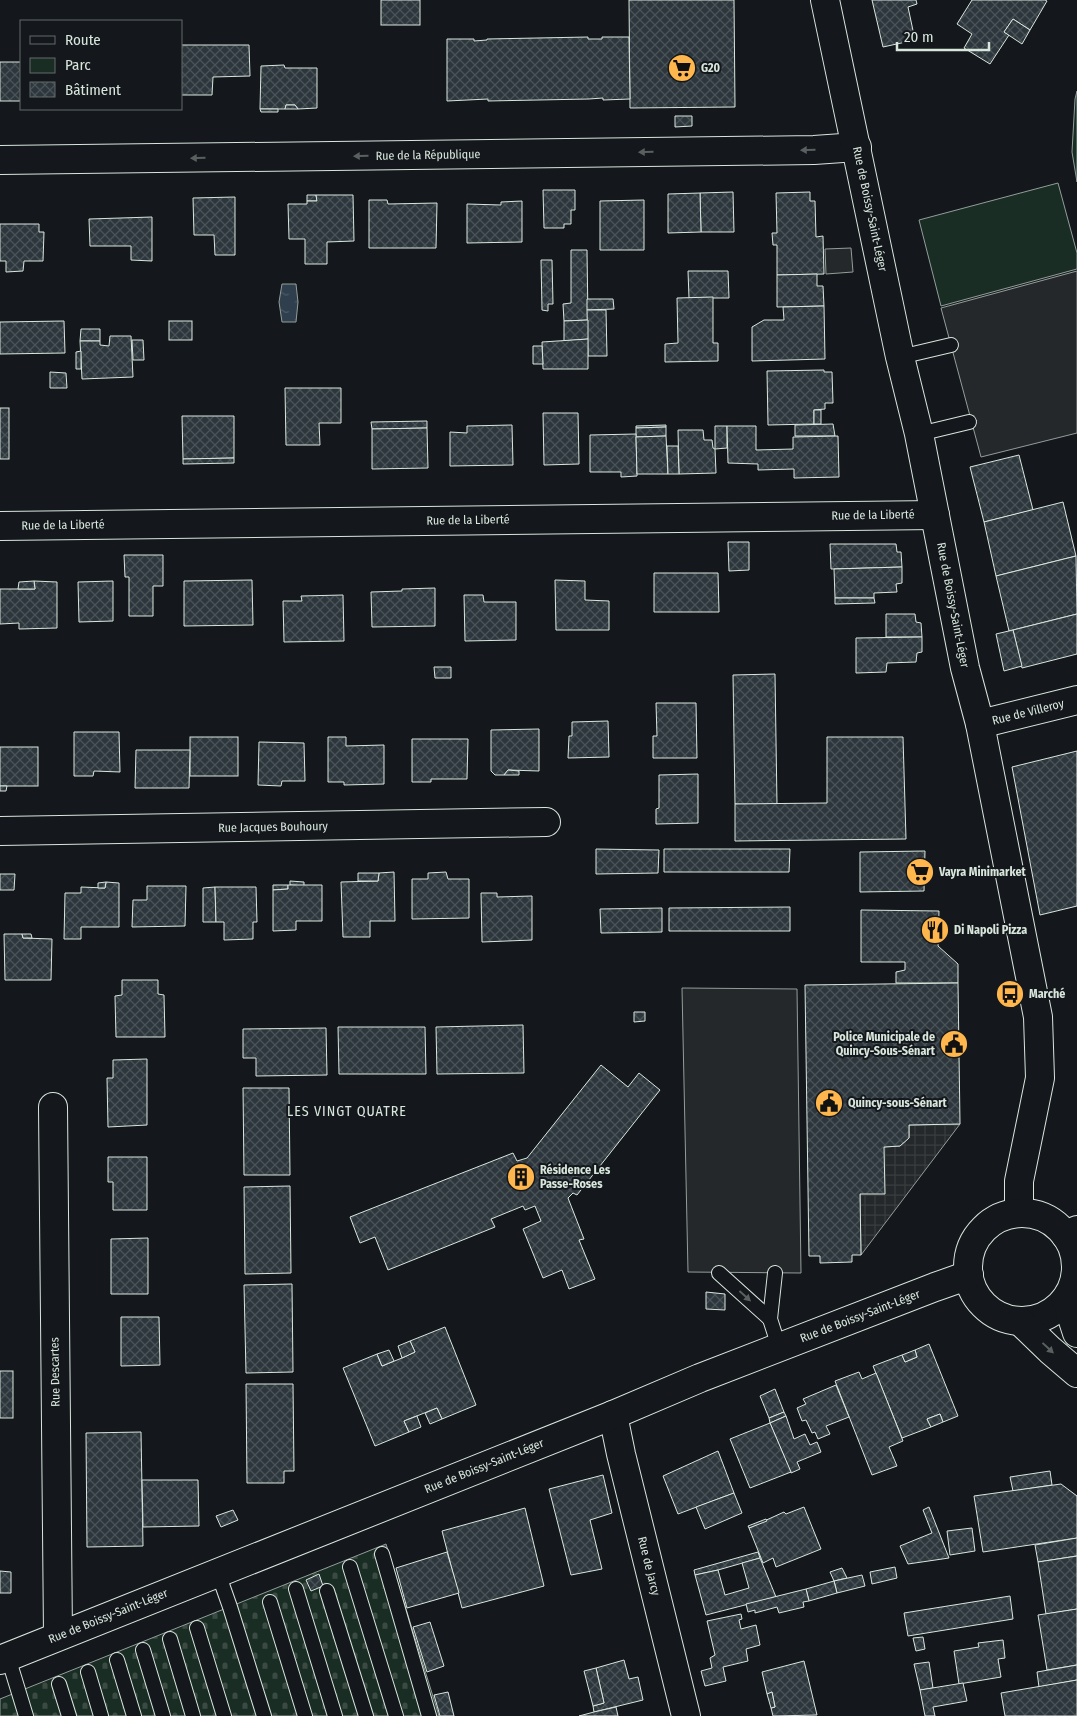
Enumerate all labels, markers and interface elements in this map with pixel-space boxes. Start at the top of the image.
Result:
legend [20,20,182,110]
scale bar [897,20,990,52]
text: 20 m [904,28,934,46]
text: Route [65,31,101,49]
supermarket icon: G20 [667,53,697,83]
text: Parc [65,56,91,74]
place label: G20 [701,61,721,75]
text: Bâtiment [65,81,121,99]
street label: Rue de Boissy-Saint-Léger [850,145,890,274]
one-way arrow [800,146,816,154]
street label: Rue de la République [376,147,481,163]
one-way arrow [638,148,654,156]
one-way arrow [353,152,369,160]
one-way arrow [190,154,206,162]
street label: Rue de la Liberté [831,507,915,523]
street label: Rue de la Liberté [426,512,510,528]
street label: Rue de la Liberté [21,517,105,533]
street label: Rue de Boissy-Saint-Léger [934,541,972,670]
street label: Rue de Villeroy [991,696,1066,728]
street label: Rue Jacques Bouhoury [218,819,329,835]
supermarket icon: Vayra Minimarket [905,857,935,887]
place label: Vayra Minimarket [938,865,1027,879]
restaurant icon: Di Napoli Pizza [920,915,950,945]
place label: Di Napoli Pizza [954,923,1027,937]
bus stop icon: Marché [995,979,1025,1009]
place label: Marché [1029,987,1065,1001]
public building icon: Police Municipale de Quincy-Sous-Sénart [939,1029,969,1059]
place label: Police Municipale de Quincy-Sous-Sénart [833,1030,936,1058]
public building icon: Quincy-sous-Sénart [814,1088,844,1118]
place label: Quincy-sous-Sénart [848,1096,948,1110]
district label: LES VINGT QUATRE [287,1103,407,1120]
building icon: Résidence Les Passe-Roses [506,1162,536,1192]
place label: Résidence Les Passe-Roses [540,1163,611,1191]
street label: Rue de Boissy-Saint-Léger [798,1286,923,1345]
one-way arrow [738,1290,750,1302]
street label: Rue Descartes [47,1337,63,1407]
one-way arrow [1041,1342,1053,1354]
street label: Rue de Boissy-Saint-Léger [422,1435,546,1496]
street label: Rue de Jarcy [635,1535,663,1598]
street label: Rue de Boissy-Saint-Léger [46,1585,170,1646]

